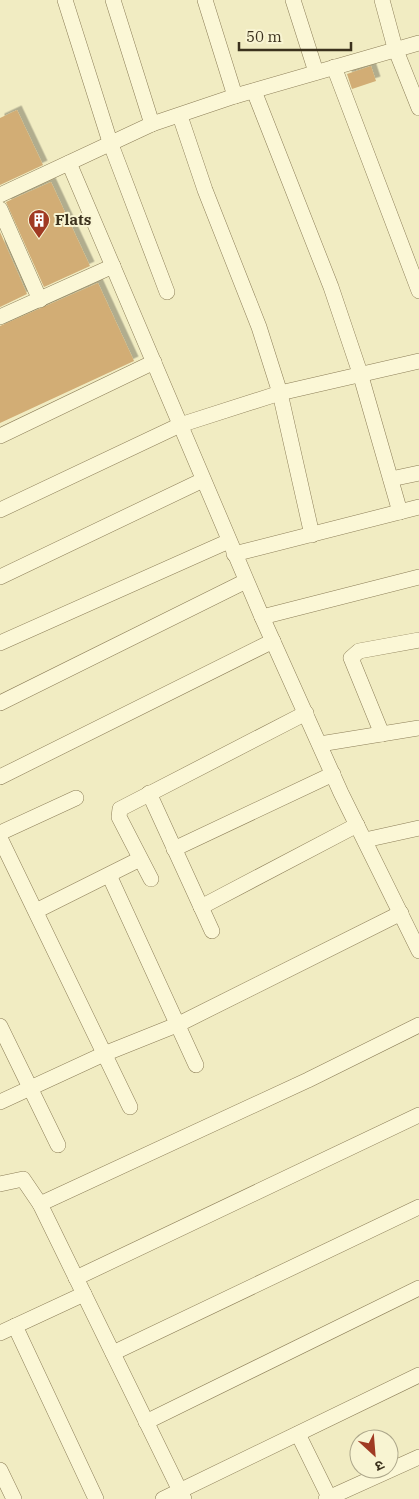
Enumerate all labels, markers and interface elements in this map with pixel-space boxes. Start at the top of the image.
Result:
scale bar [239,20,352,52]
text: 50 m [246,27,282,46]
building icon: Flats [27,208,51,239]
place label: Flats [55,210,91,229]
north arrow [349,1429,399,1479]
text: उ [371,1456,387,1476]

